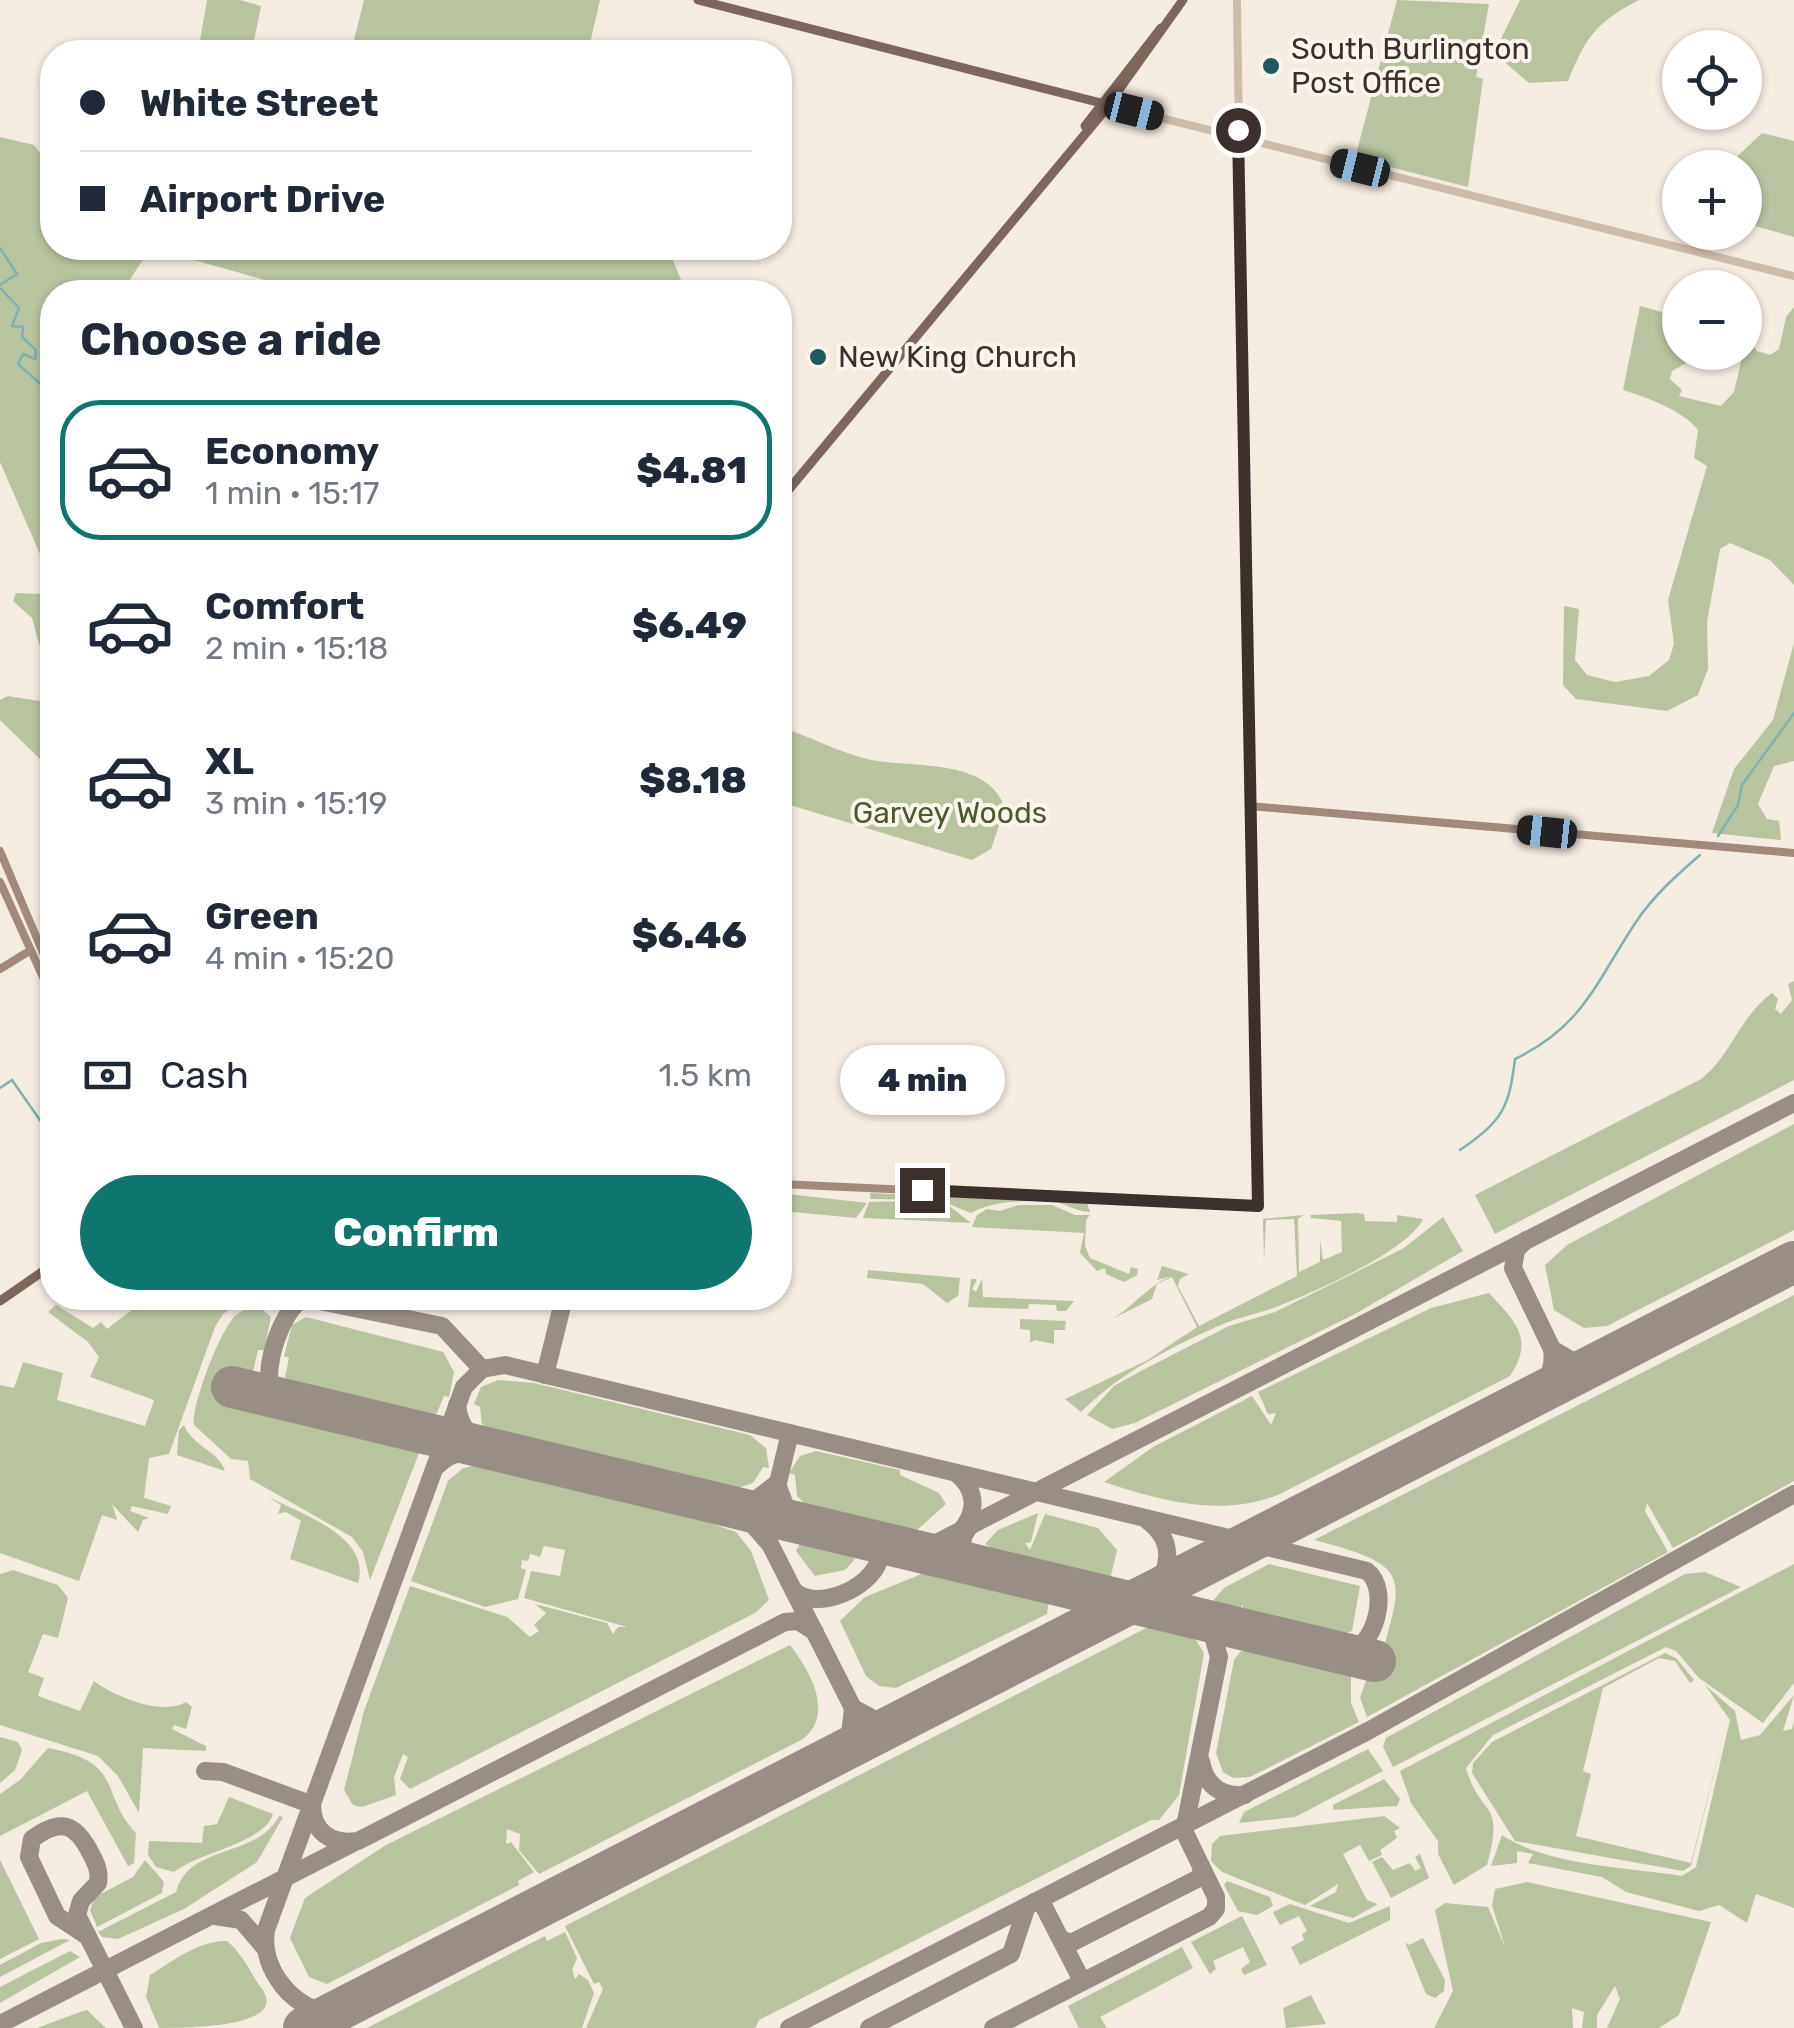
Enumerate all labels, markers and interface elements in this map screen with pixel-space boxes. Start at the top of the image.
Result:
map controls [1662,30,1762,370]
button: locate [1662,30,1762,130]
place label: South Burlington Post Office [1291,31,1530,101]
marker: South Burlington Post Office [1260,55,1282,77]
text: White Street [140,80,378,126]
car [1101,89,1167,133]
route start [1216,108,1261,153]
car [1327,146,1393,190]
button: + [1662,150,1762,250]
text: Airport Drive [140,176,385,222]
button: − [1662,270,1762,370]
text: Choose a ride [80,313,382,366]
place label: New King Church [838,339,1077,375]
marker: New King Church [807,346,829,368]
icon: car [85,425,175,515]
text: Economy [205,428,379,474]
text: $4.81 [636,447,747,493]
text: 1 min · 15:17 [205,474,379,512]
icon: car [85,580,175,670]
text: Comfort [205,583,364,629]
text: $6.49 [632,602,747,648]
text: 2 min · 15:18 [205,629,388,667]
icon: car [85,735,175,825]
text: XL [205,738,254,784]
text: $8.18 [639,757,747,803]
text: 3 min · 15:19 [205,784,387,822]
park label: Garvey Woods [853,795,1047,831]
car [1516,814,1578,850]
icon: car [85,890,175,980]
text: Green [205,893,319,939]
text: $6.46 [632,912,747,958]
text: 4 min · 15:20 [205,939,395,977]
callout: 4 min [840,1045,1004,1115]
icon: cash [80,1048,135,1103]
text: Cash [160,1052,249,1098]
text: 1.5 km [658,1056,752,1094]
text: 4 min [878,1061,967,1099]
route end [900,1168,945,1213]
button: Confirm [80,1175,752,1290]

